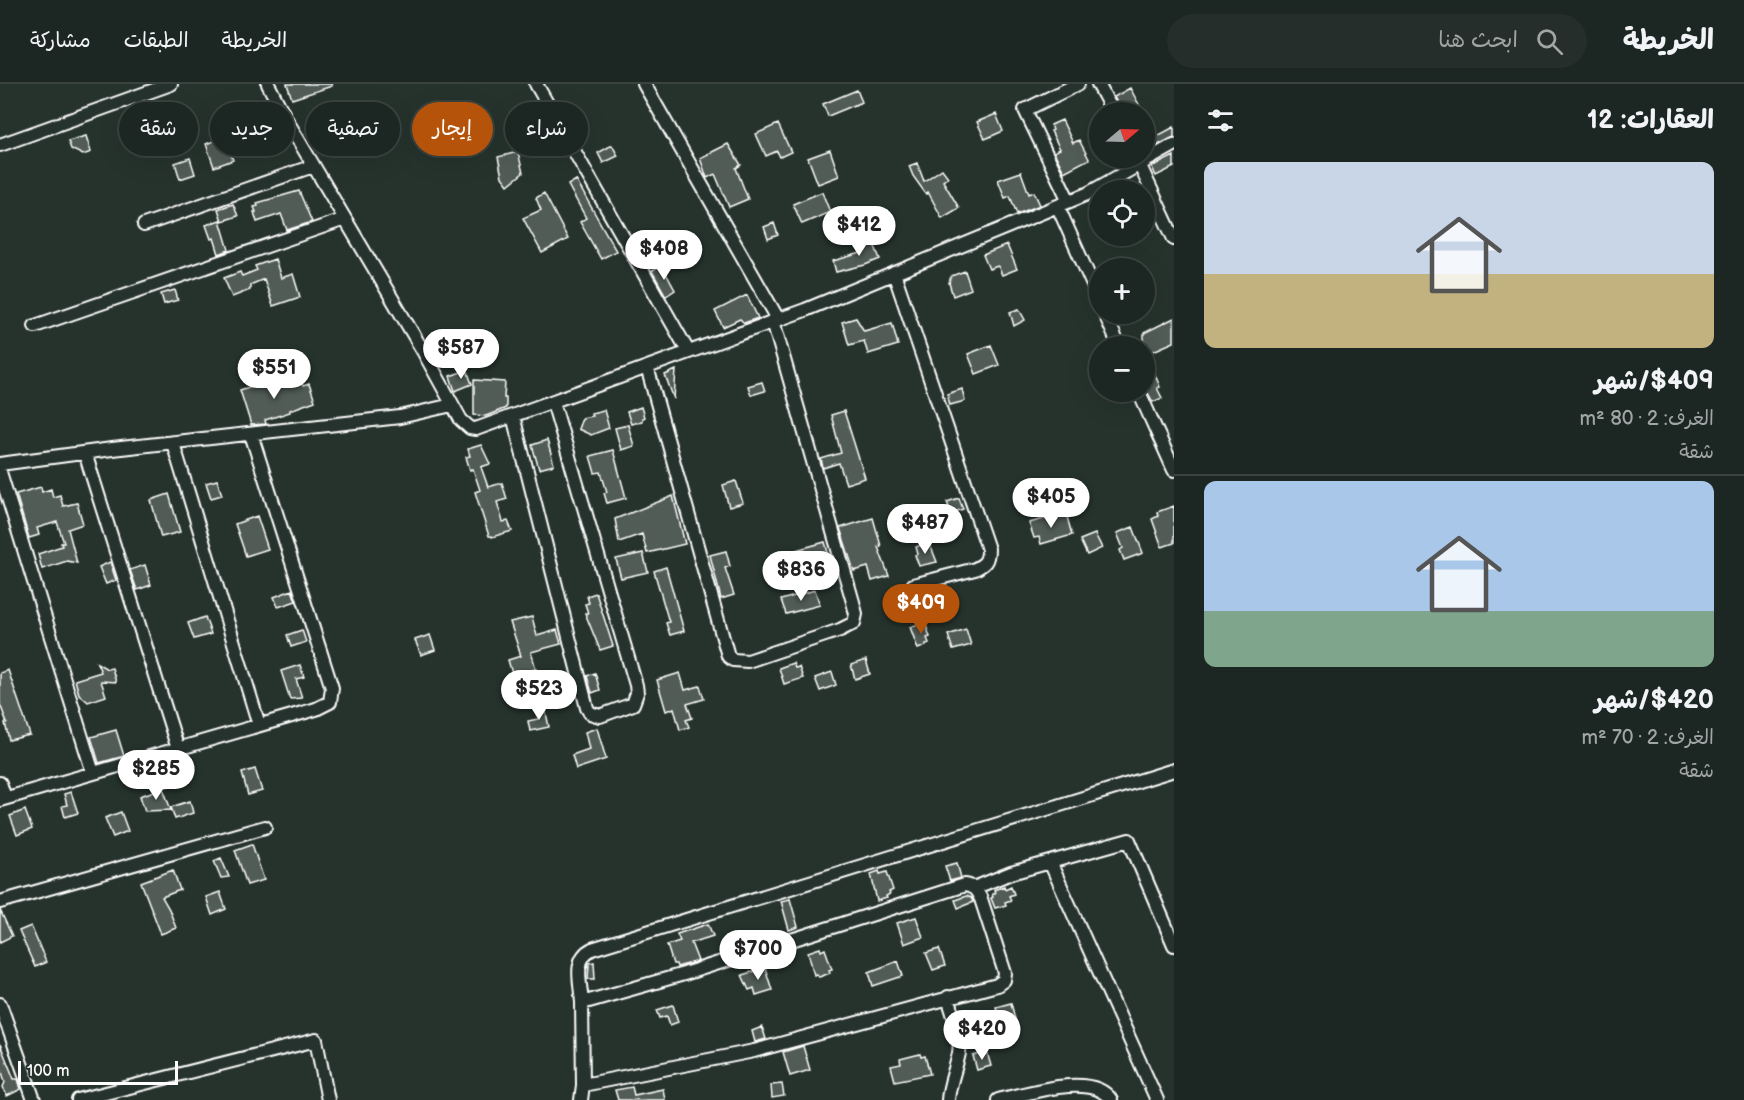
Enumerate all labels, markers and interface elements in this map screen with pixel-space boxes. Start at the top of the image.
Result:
search box [1167,14,1587,68]
text: الخريطة [1623,24,1714,57]
icon: search [1533,25,1566,58]
text: ابحث هنا [1438,27,1518,54]
text: مشاركة [30,28,91,53]
text: الطبقات [124,28,189,53]
text: الخريطة [222,28,287,53]
chip: شقة [119,102,198,156]
chip: جديد [210,102,294,156]
chip: تصفية [306,102,400,156]
chip: إيجار [412,102,493,156]
chip: شراء [505,102,588,156]
north arrow [1089,102,1155,168]
map controls [1089,102,1155,402]
icon: filters [1204,104,1237,137]
text: العقارات: 12 [1587,105,1714,136]
button: locate [1089,180,1155,246]
icon: home [1405,201,1513,309]
pin: $412 [823,206,895,257]
text: $412 [837,213,881,237]
pin: $408 [628,230,700,281]
text: $408 [639,237,689,261]
button: + [1089,258,1155,324]
pin: $587 [425,329,497,380]
text: $587 [437,336,485,360]
button: − [1089,336,1155,402]
pin: $551 [238,349,310,400]
text: $551 [252,356,296,380]
text: $409/شهر [1594,366,1714,397]
text: الغرف: 2 · 80 m² [1580,407,1714,431]
text: شقة [1679,440,1714,464]
pin: $405 [1015,478,1087,529]
text: $405 [1027,485,1075,509]
pin: $487 [889,504,961,555]
text: $487 [901,511,949,535]
icon: home [1405,520,1513,628]
pin: $836 [765,551,837,602]
text: $836 [777,558,826,582]
pin: $409 [885,584,957,635]
text: $409 [896,591,946,615]
pin: $523 [503,670,575,721]
text: $523 [515,677,563,701]
text: $420/شهر [1595,685,1714,716]
text: الغرف: 2 · 70 m² [1581,726,1714,750]
pin: $285 [120,750,192,801]
text: $285 [132,757,180,781]
text: شقة [1679,759,1714,783]
pin: $700 [722,930,794,981]
text: $700 [733,937,783,961]
pin: $420 [946,1010,1018,1061]
text: $420 [957,1017,1007,1041]
scale bar [18,1058,178,1086]
text: 100 m [27,1062,70,1081]

